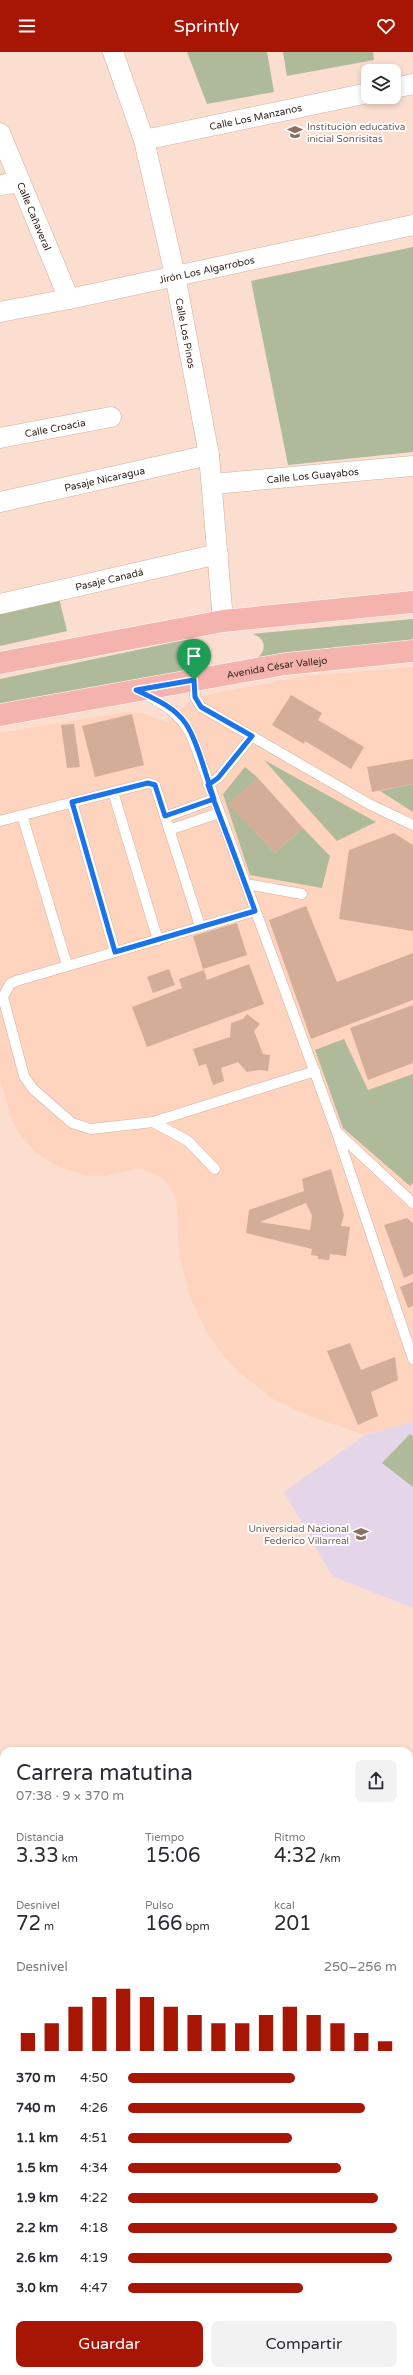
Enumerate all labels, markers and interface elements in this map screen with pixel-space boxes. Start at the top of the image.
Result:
icon: menu [16,15,38,37]
text: Sprintly [174,15,239,37]
icon: heart [375,15,397,37]
map controls [361,64,401,104]
button: layers [361,64,401,104]
street label: Calle Los Manzanos [208,102,303,133]
place label: Institución educativa inicial Sonrisitas [307,121,405,145]
school or university icon: Institución educativa inicial Sonrisitas [286,123,304,141]
street label: Calle Cañaveral [14,181,53,252]
street label: Jirón Los Algarrobos [158,254,256,287]
street label: Calle Los Pinos [172,297,198,370]
street label: Calle Croacia [24,417,87,440]
street label: Pasaje Nicaragua [63,465,146,494]
street label: Calle Los Guayabos [266,466,359,486]
street label: Pasaje Canadá [74,566,145,594]
pin [177,639,211,680]
icon: arrive [183,645,205,667]
street label: Avenida César Vallejo [226,655,328,681]
place label: Universidad Nacional Federico Villarreal [248,1523,349,1547]
school or university icon: Universidad Nacional Federico Villarreal [352,1525,370,1543]
text: Carrera matutina [16,1760,193,1786]
button: share [355,1760,397,1802]
text: 07:38 · 9 × 370 m [16,1788,124,1804]
text: Distancia [16,1831,64,1844]
text: Tiempo [145,1831,184,1844]
text: Ritmo [274,1831,306,1844]
text: 3.33 [16,1844,59,1868]
text: 15:06 [145,1844,200,1868]
text: 4:32 [274,1844,317,1868]
text: km [59,1852,78,1865]
text: /km [317,1852,341,1865]
text: Desnivel [16,1899,60,1912]
text: Pulso [145,1899,174,1912]
text: kcal [274,1899,295,1912]
text: 72 [16,1912,41,1936]
text: 166 [145,1912,183,1936]
text: 201 [274,1912,312,1936]
text: m [41,1920,54,1933]
text: bpm [183,1920,210,1933]
text: Desnivel [16,1959,68,1975]
text: 250–256 m [324,1959,397,1975]
text: 370 m [16,2070,56,2086]
text: 4:50 [80,2070,108,2086]
text: 740 m [16,2100,56,2116]
text: 4:26 [80,2100,108,2116]
text: 1.1 km [16,2130,58,2146]
text: 4:51 [80,2130,108,2146]
text: 1.5 km [16,2160,58,2176]
text: 4:34 [80,2160,108,2176]
text: 1.9 km [16,2190,58,2206]
text: 4:22 [80,2190,108,2206]
text: 2.2 km [16,2220,58,2236]
text: 4:18 [80,2220,108,2236]
text: 2.6 km [16,2250,58,2266]
text: 4:19 [80,2250,108,2266]
text: 3.0 km [16,2280,58,2296]
text: 4:47 [80,2280,108,2296]
button: Guardar [16,2321,203,2367]
button: Compartir [211,2321,397,2367]

